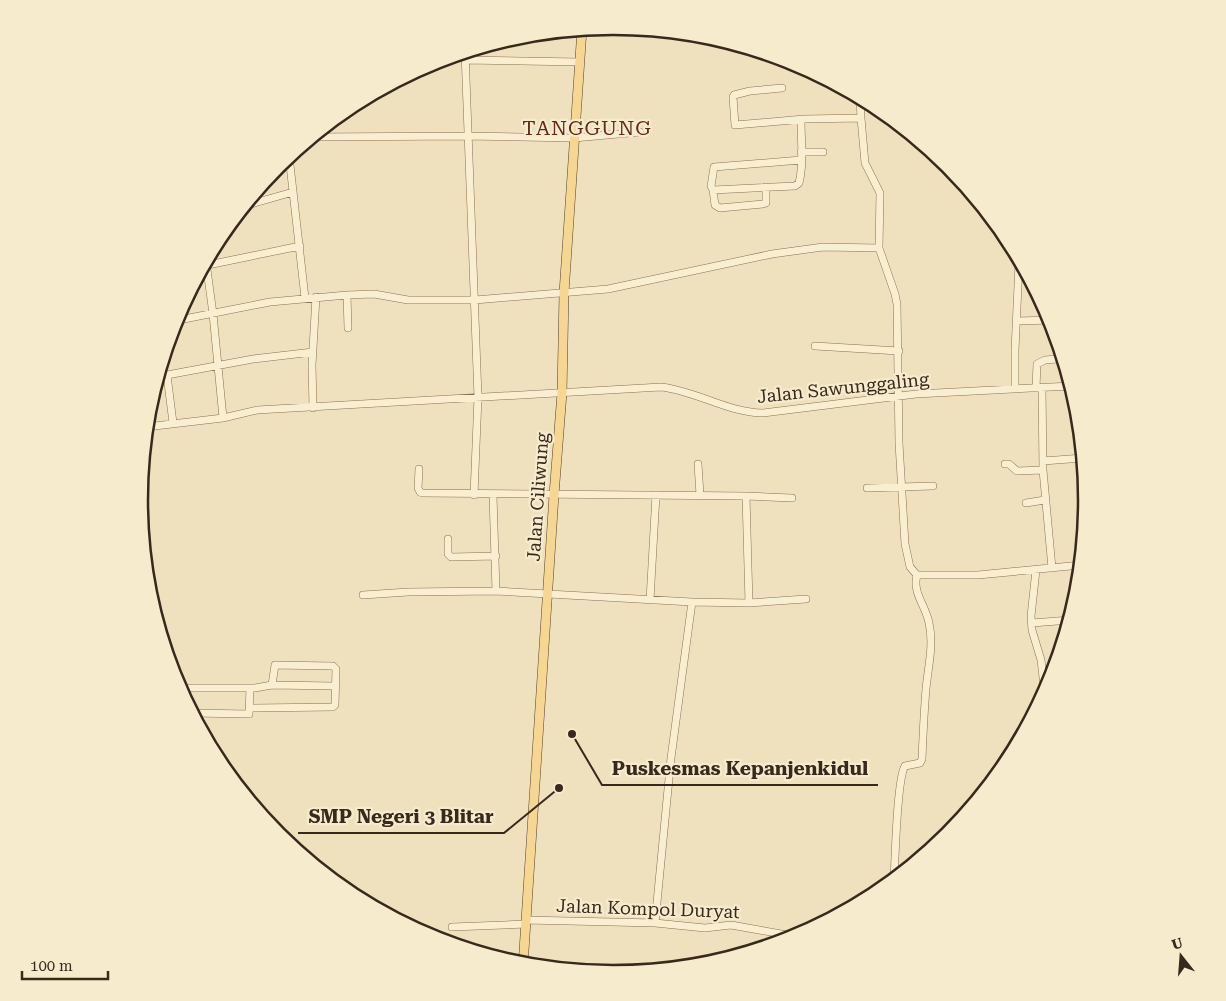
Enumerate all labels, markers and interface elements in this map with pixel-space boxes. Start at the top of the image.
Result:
district label: TANGGUNG [522,116,652,140]
street label: Jalan Sawunggaling [756,368,931,407]
street label: Jalan Ciliwung [523,431,553,562]
callout: Puskesmas Kepanjenkidul [602,751,878,785]
text: Puskesmas Kepanjenkidul [612,757,868,780]
callout: SMP Negeri 3 Blitar [298,799,504,833]
text: SMP Negeri 3 Blitar [308,805,494,828]
street label: Jalan Kompol Duryat [556,895,740,922]
north arrow [1156,931,1206,981]
text: U [1170,934,1185,953]
scale bar [22,948,109,980]
text: 100 m [30,957,73,975]

